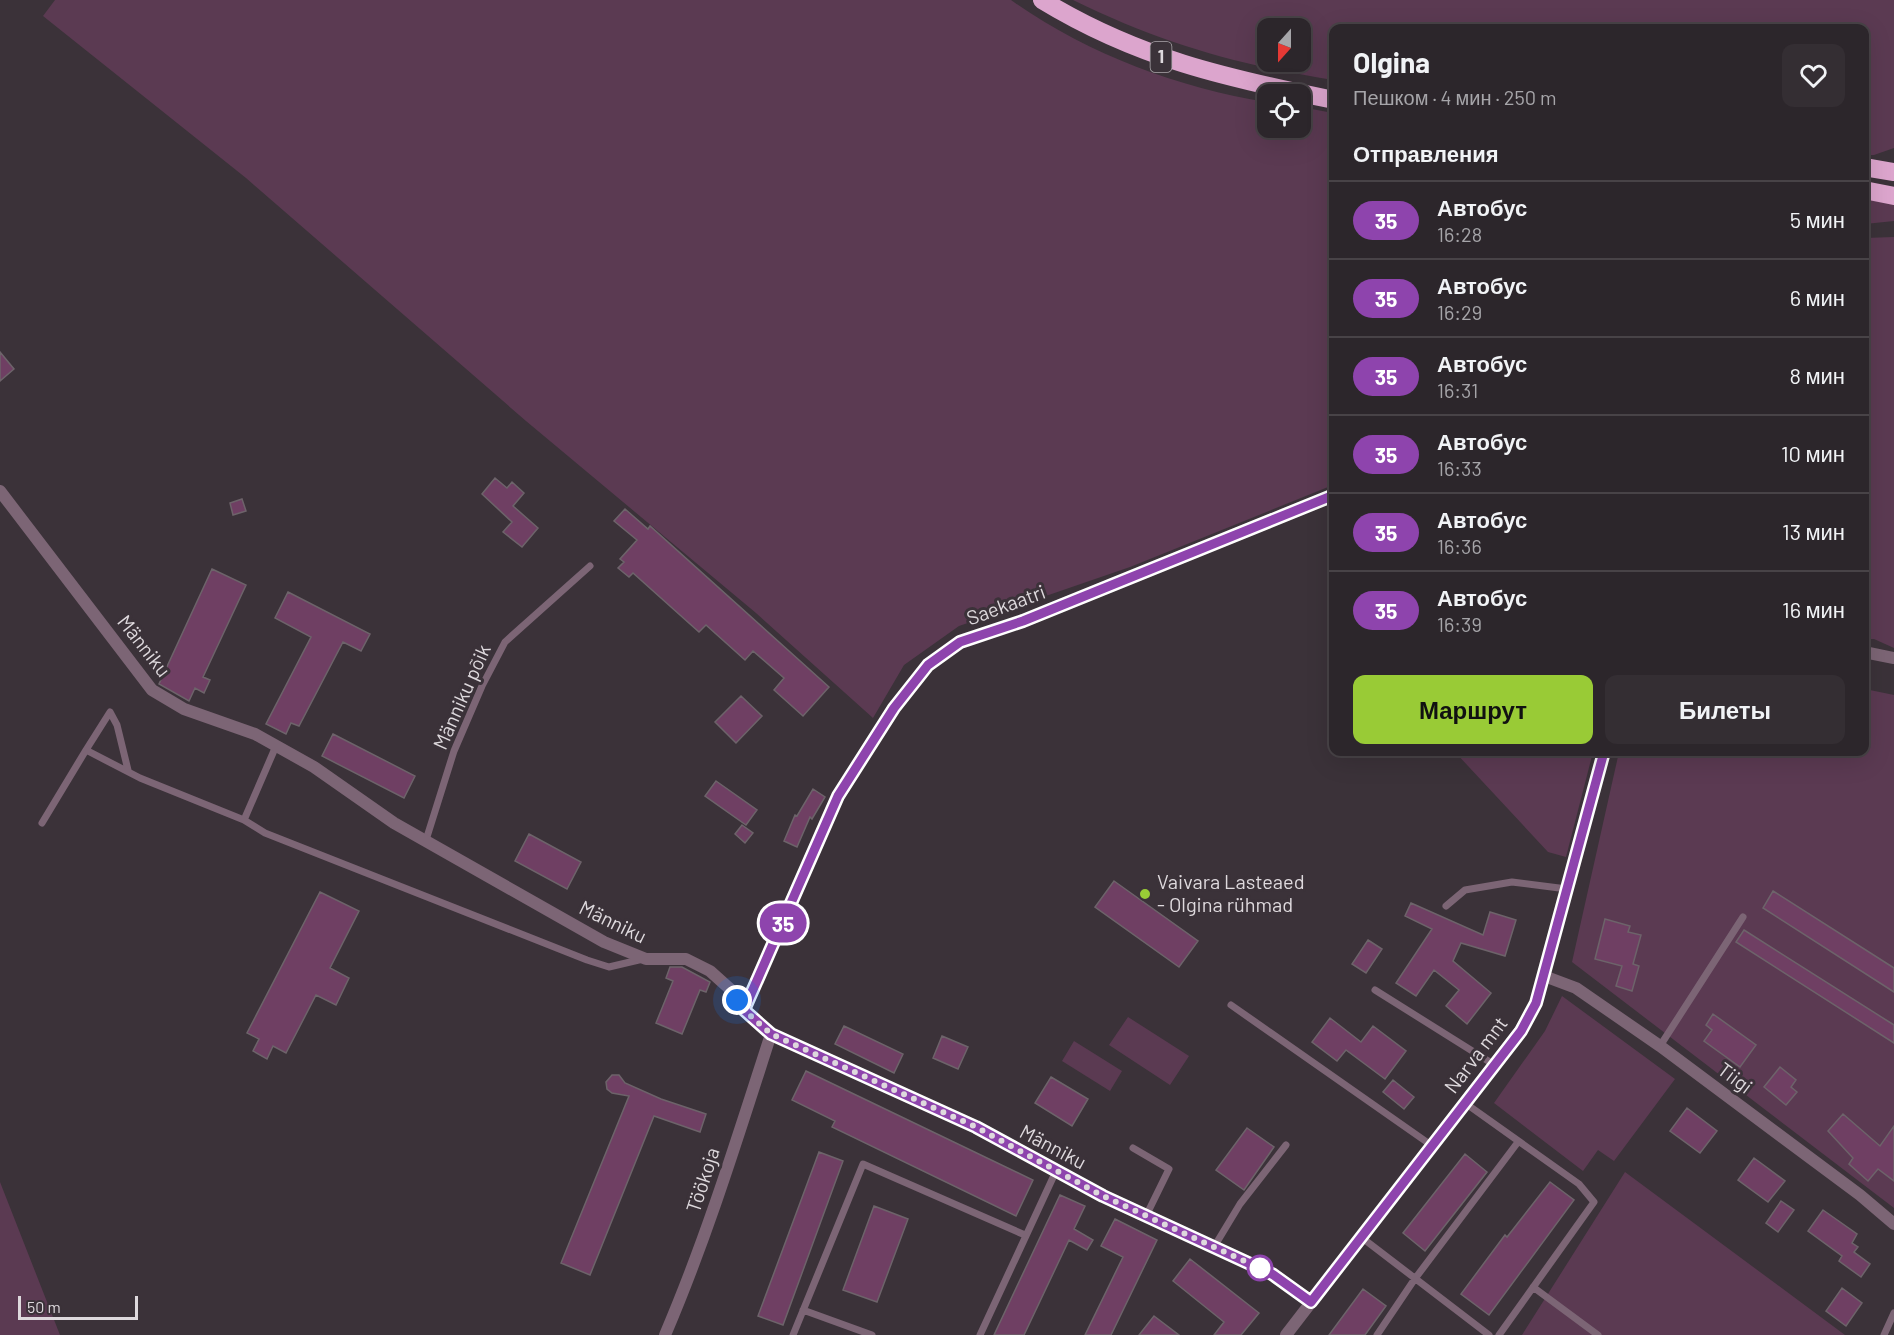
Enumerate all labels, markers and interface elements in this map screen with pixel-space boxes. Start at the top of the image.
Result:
north arrow [1257,18,1311,72]
map controls [1257,18,1311,138]
road number: 1 [1150,42,1172,72]
button: heart [1782,44,1845,107]
text: Olgina [1353,45,1430,79]
button: locate [1257,84,1311,138]
text: Пешком · 4 мин · 250 m [1353,85,1557,109]
text: Отправления [1353,140,1499,166]
text: Автобус [1437,194,1527,220]
text: 5 мин [1790,206,1845,232]
text: 35 [1375,208,1397,233]
text: 16:28 [1437,222,1482,246]
text: Автобус [1437,272,1527,298]
text: 6 мин [1790,284,1845,310]
text: 35 [1375,286,1397,311]
text: 16:29 [1437,300,1482,324]
text: Автобус [1437,350,1527,376]
text: 8 мин [1790,362,1845,388]
text: 35 [1375,364,1397,389]
text: 16:31 [1437,378,1478,402]
text: Автобус [1437,428,1527,454]
text: 10 мин [1781,440,1845,466]
text: 35 [1375,442,1397,467]
text: 16:33 [1437,456,1482,480]
text: Автобус [1437,506,1527,532]
text: 13 мин [1782,518,1845,544]
text: 35 [1375,520,1397,545]
text: 16:36 [1437,534,1482,558]
street label: Saekaatri [963,579,1048,629]
text: Автобус [1437,584,1527,610]
text: 16 мин [1782,596,1845,622]
text: 35 [1375,598,1397,623]
street label: Männiku [113,610,176,681]
text: 16:39 [1437,612,1482,636]
street label: Männiku põik [427,640,495,753]
button: Маршрут [1353,675,1593,744]
button: Билеты [1605,675,1845,744]
place label: Vaivara Lasteaed - Olgina rühmad [1157,869,1305,916]
marker: Vaivara Lasteaed - Olgina rühmad [1138,887,1152,901]
street label: Männiku [576,895,651,948]
line badge: 35 [756,904,810,942]
text: 35 [772,911,794,936]
your location [722,985,752,1015]
street label: Narva mnt [1439,1011,1512,1097]
street label: Tiigi [1714,1056,1758,1098]
street label: Männiku [1016,1119,1091,1174]
street label: Töökoja [680,1144,724,1215]
unlabelled marker [1247,1255,1273,1281]
scale bar [18,1293,138,1320]
text: 50 m [27,1297,61,1316]

